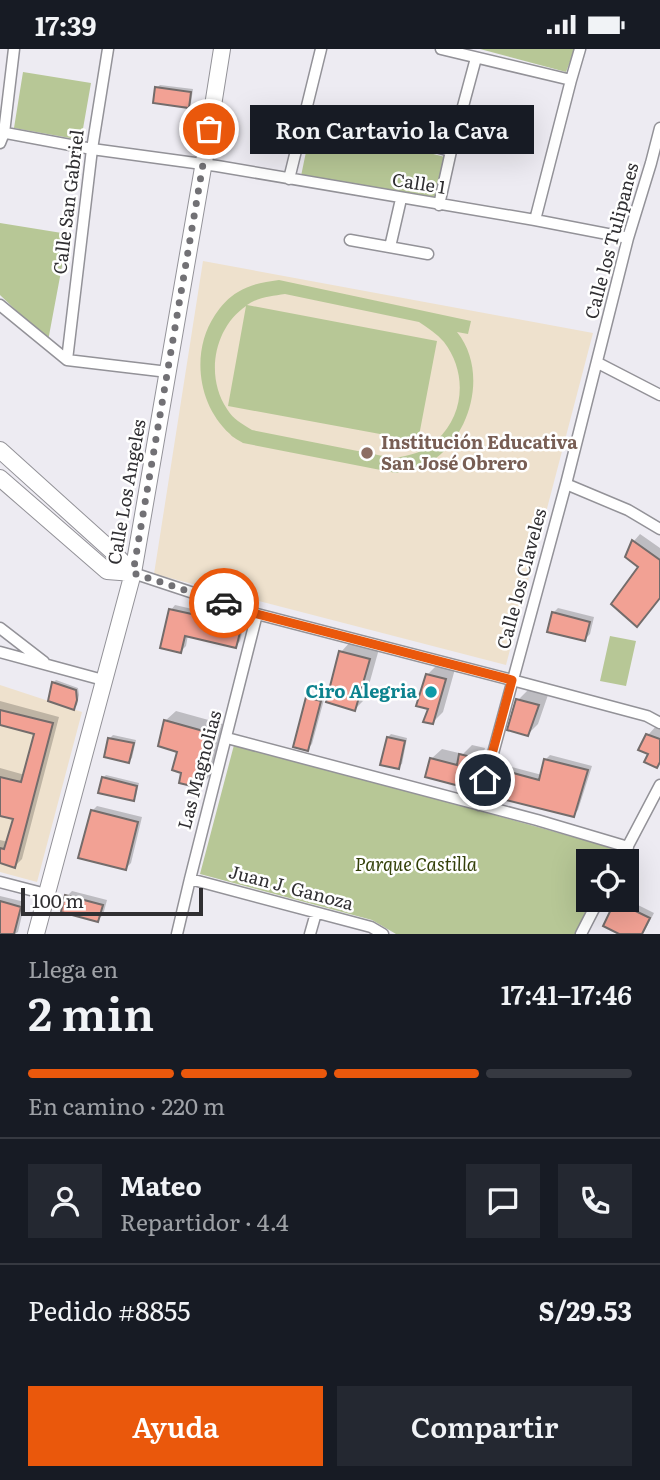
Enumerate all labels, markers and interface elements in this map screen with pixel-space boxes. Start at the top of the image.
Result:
text: 17:39 [35,5,97,44]
pin [179,99,239,159]
callout: Ron Cartavio la Cava [251,105,534,153]
icon: bag [190,110,228,148]
text: Ron Cartavio la Cava [275,112,509,146]
street label: Calle San Gabriel [45,128,90,276]
street label: Calle los Tulipanes [577,159,644,322]
street label: Calle 1 [390,165,448,200]
street label: Calle Los Angeles [99,417,152,566]
place label: Institución Educativa San José Obrero [381,428,578,476]
marker: Institución Educativa San José Obrero [359,445,375,461]
street label: Calle los Claveles [489,505,552,652]
courier [189,568,259,638]
icon: car [205,584,243,622]
place label: Ciro Alegria [305,677,418,704]
marker: Ciro Alegria [423,684,439,700]
street label: Las Magnolias [170,707,227,832]
pin [455,750,515,810]
icon: home [466,761,504,799]
map controls [576,849,639,912]
button: locate [576,849,639,912]
park label: Parque Castilla [355,850,478,877]
street label: Juan J. Ganoza [226,857,357,916]
scale bar [21,885,203,917]
text: 100 m [32,886,84,914]
text: Llega en [28,951,118,985]
text: 17:41–17:46 [501,974,632,1013]
text: 2 min [28,977,154,1045]
text: En camino · 220 m [28,1088,225,1122]
button: person [28,1164,102,1238]
button: chat [466,1164,540,1238]
button: phone [558,1164,632,1238]
text: Mateo [120,1165,202,1204]
text: Repartidor · 4.4 [120,1204,289,1238]
text: Pedido #8855 [28,1290,190,1329]
text: S/29.53 [538,1290,632,1329]
button: Ayuda [28,1386,323,1466]
button: Compartir [337,1386,632,1466]

